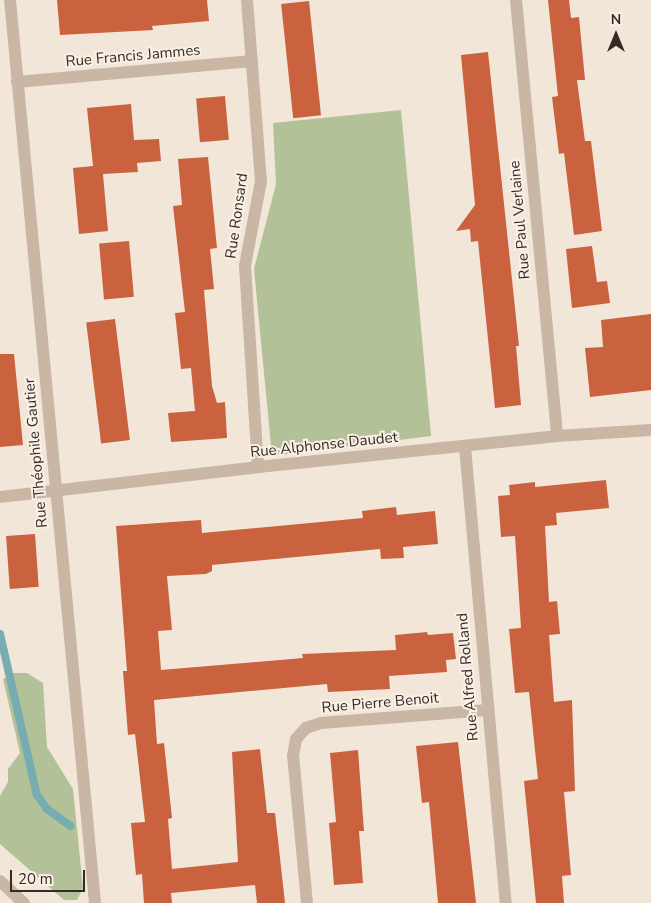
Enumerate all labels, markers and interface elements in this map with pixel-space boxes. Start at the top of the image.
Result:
north arrow [591,10,641,60]
text: N [611,10,621,29]
street label: Rue Francis Jammes [65,41,201,71]
street label: Rue Paul Verlaine [506,160,534,280]
street label: Rue Ronsard [222,172,252,260]
street label: Rue Théophile Gautier [20,377,52,529]
street label: Rue Alphonse Daudet [249,428,399,462]
street label: Rue Alfred Rolland [453,612,483,742]
street label: Rue Pierre Benoit [321,689,439,717]
scale bar [12,860,88,892]
text: 20 m [18,869,53,889]

